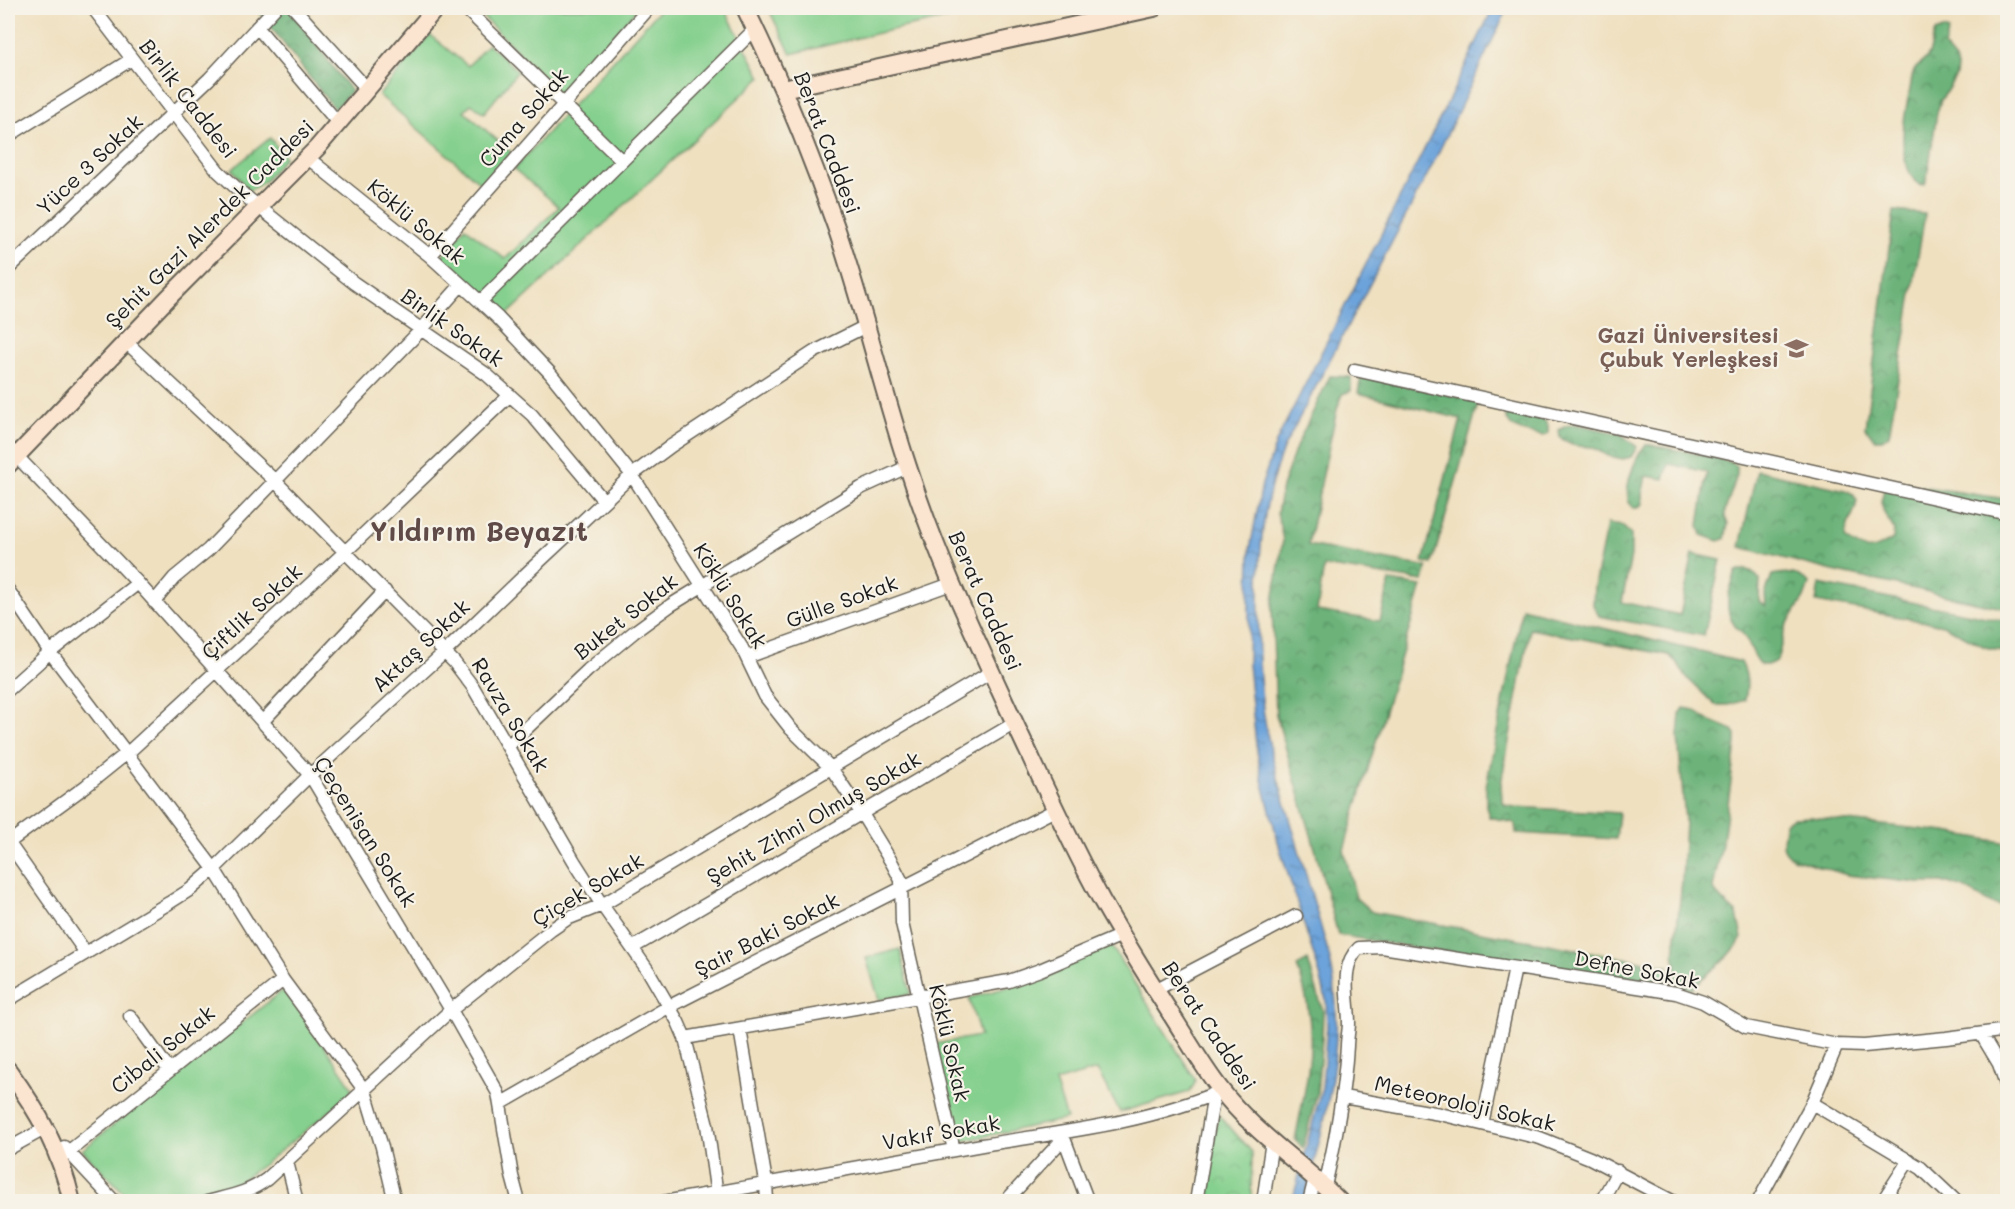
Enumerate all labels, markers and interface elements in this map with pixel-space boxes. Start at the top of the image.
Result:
street label: Birlik Caddesi [134,33,244,163]
street label: Cuma Sokak [472,62,573,172]
street label: Berat Caddesi [789,68,868,217]
street label: Yüce 3 Sokak [30,108,148,220]
street label: Şehit Gazi Alerdek Caddesi [99,113,319,333]
street label: Köklü Sokak [363,172,471,270]
street label: Birlik Sokak [396,282,509,372]
place label: Gazi Üniversitesi Çubuk Yerleşkesi [1597,321,1779,373]
school or university icon: Gazi Üniversitesi Çubuk Yerleşkesi [1784,335,1810,361]
district label: Yıldırım Beyazıt [370,513,588,548]
street label: Berat Caddesi [944,526,1029,674]
street label: Köklü Sokak [688,537,774,653]
street label: Çiftlik Sokak [195,557,307,664]
street label: Buket Sokak [568,567,682,665]
street label: Gülle Sokak [782,568,901,633]
street label: Aktaş Sokak [365,593,475,697]
street label: Ravza Sokak [467,652,556,776]
street label: Şehit Zihni Olmuş Sokak [701,744,925,889]
street label: Çeçenisan Sokak [309,751,423,912]
street label: Çiçek Sokak [527,846,648,931]
street label: Şair Baki Sokak [689,886,843,982]
street label: Defne Sokak [1573,943,1702,994]
street label: Berat Caddesi [1157,955,1263,1095]
street label: Köklü Sokak [924,981,977,1104]
street label: Cibali Sokak [105,999,219,1099]
street label: Meteoroloji Sokak [1372,1069,1559,1137]
street label: Vakıf Sokak [880,1108,1002,1155]

